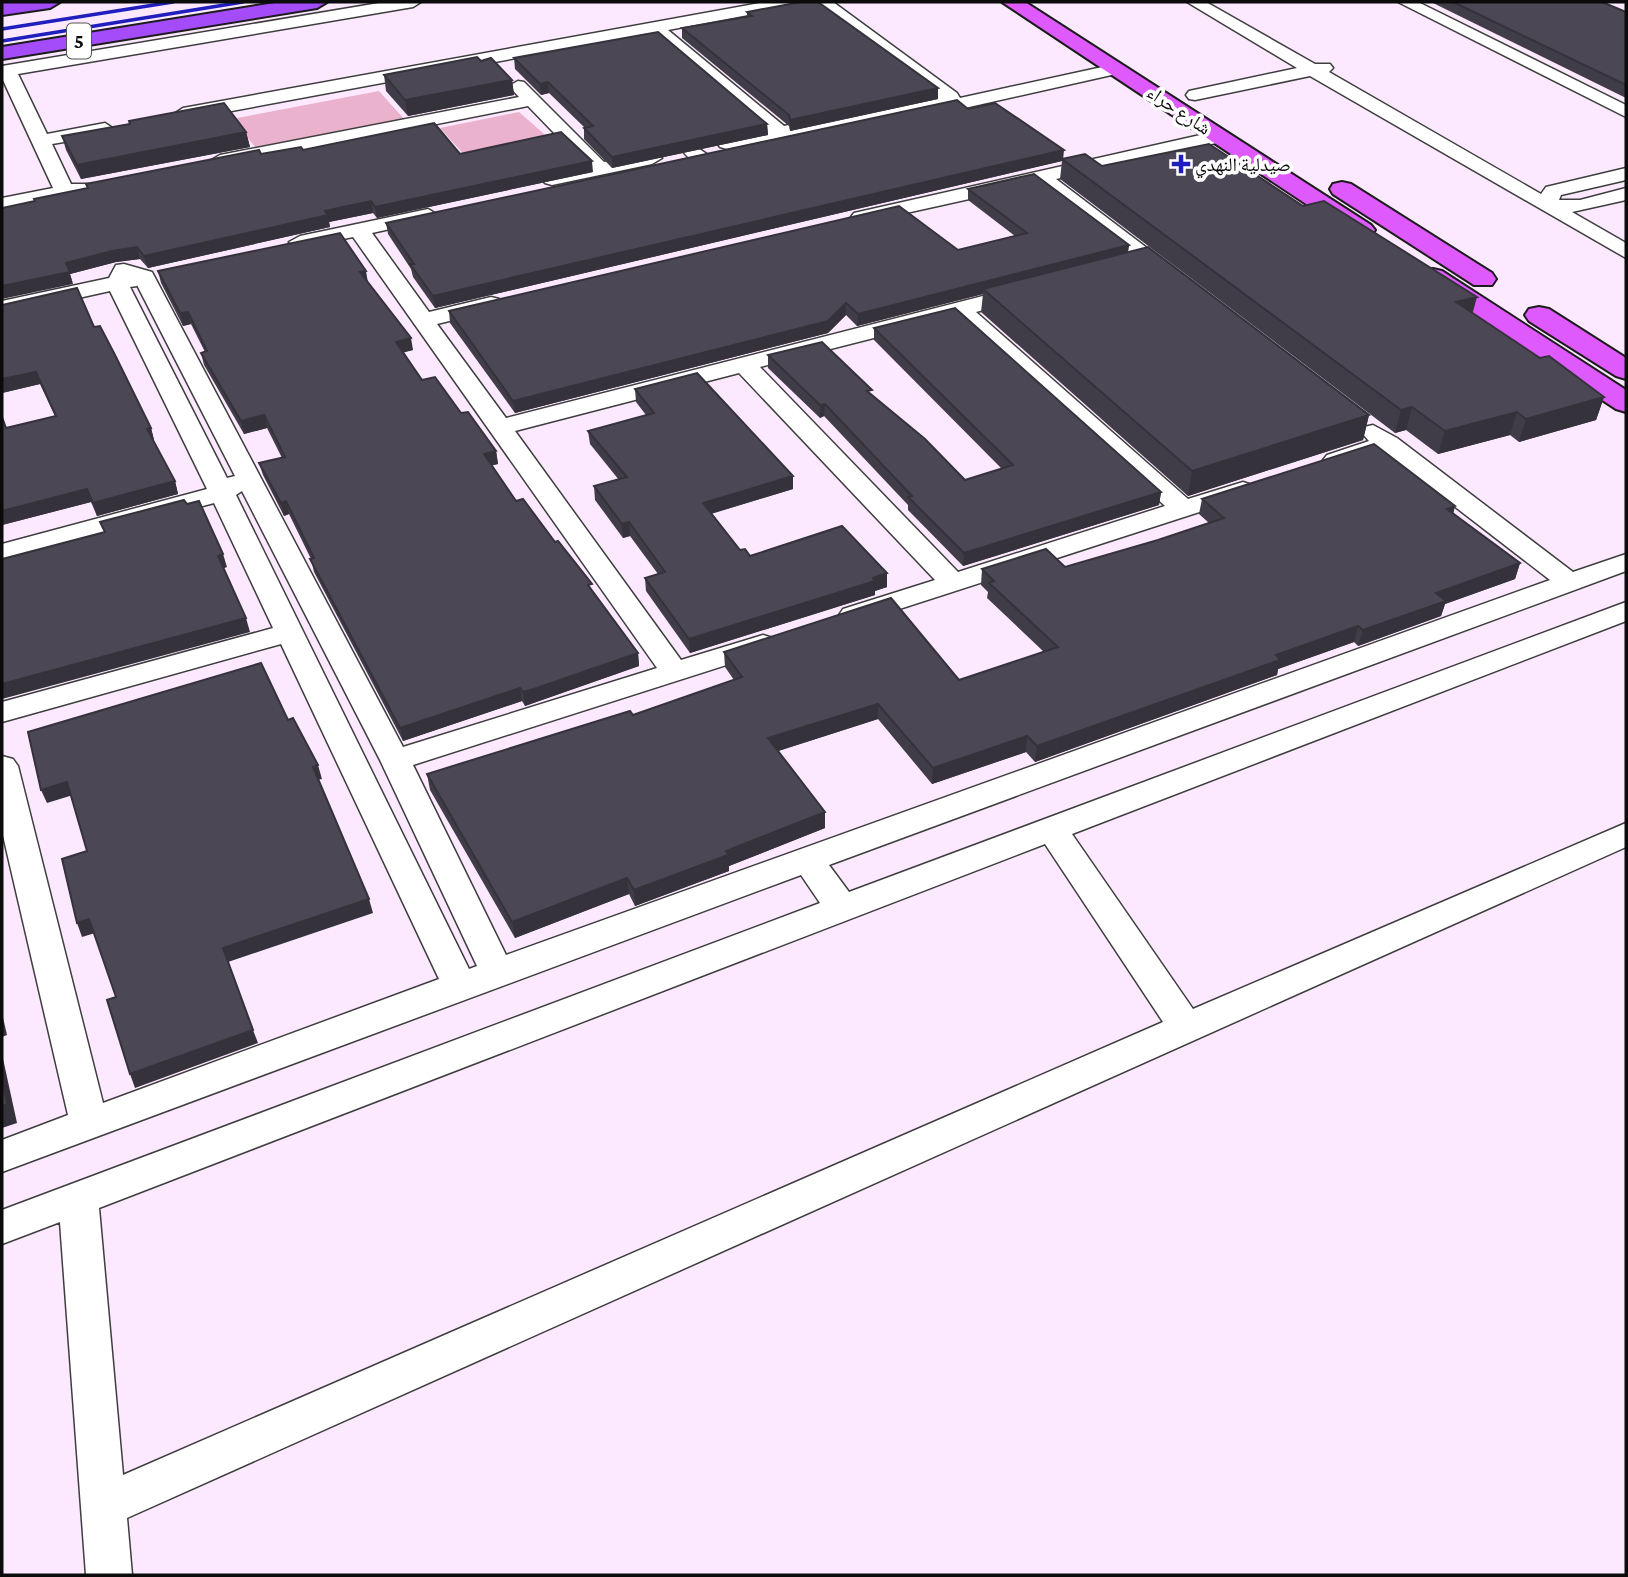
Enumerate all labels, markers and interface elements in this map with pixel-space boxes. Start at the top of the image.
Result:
road number: 5 [67,23,91,58]
street label: شارع حراء [1143,81,1215,140]
place label: صيدلية النهدي [1195,154,1291,179]
marker: صيدلية النهدي [1173,156,1189,172]

